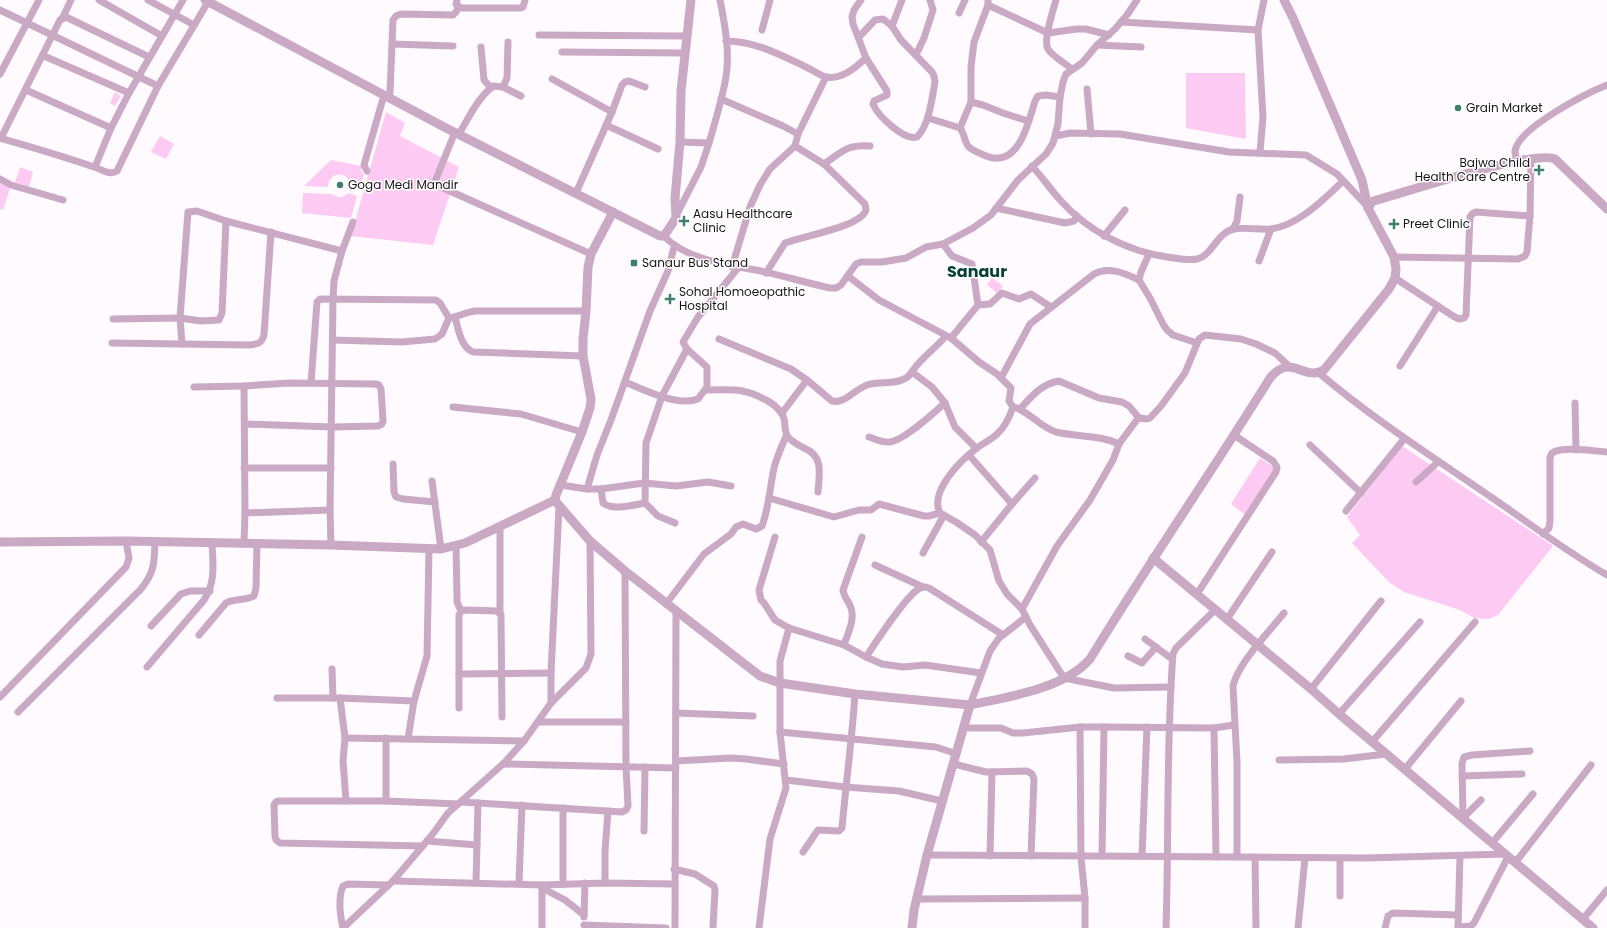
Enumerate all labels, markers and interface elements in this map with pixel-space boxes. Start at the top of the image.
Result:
place label: Grain Market [1466,99,1543,116]
marker: Grain Market [1453,103,1463,113]
place label: Bajwa Child Health Care Centre [1415,154,1530,185]
marker: Bajwa Child Health Care Centre [1533,164,1545,176]
place label: Goga Medi Mandir [348,176,459,193]
marker: Goga Medi Mandir [335,180,345,190]
place label: Aasu Healthcare Clinic [693,205,793,236]
marker: Aasu Healthcare Clinic [678,215,690,227]
place label: Preet Clinic [1403,215,1470,232]
marker: Preet Clinic [1388,218,1400,230]
place label: Sanaur Bus Stand [642,254,748,271]
marker: Sanaur Bus Stand [629,258,639,268]
district label: Sanaur [947,260,1007,283]
place label: Sohal Homoeopathic Hospital [679,283,805,314]
marker: Sohal Homoeopathic Hospital [664,293,676,305]

